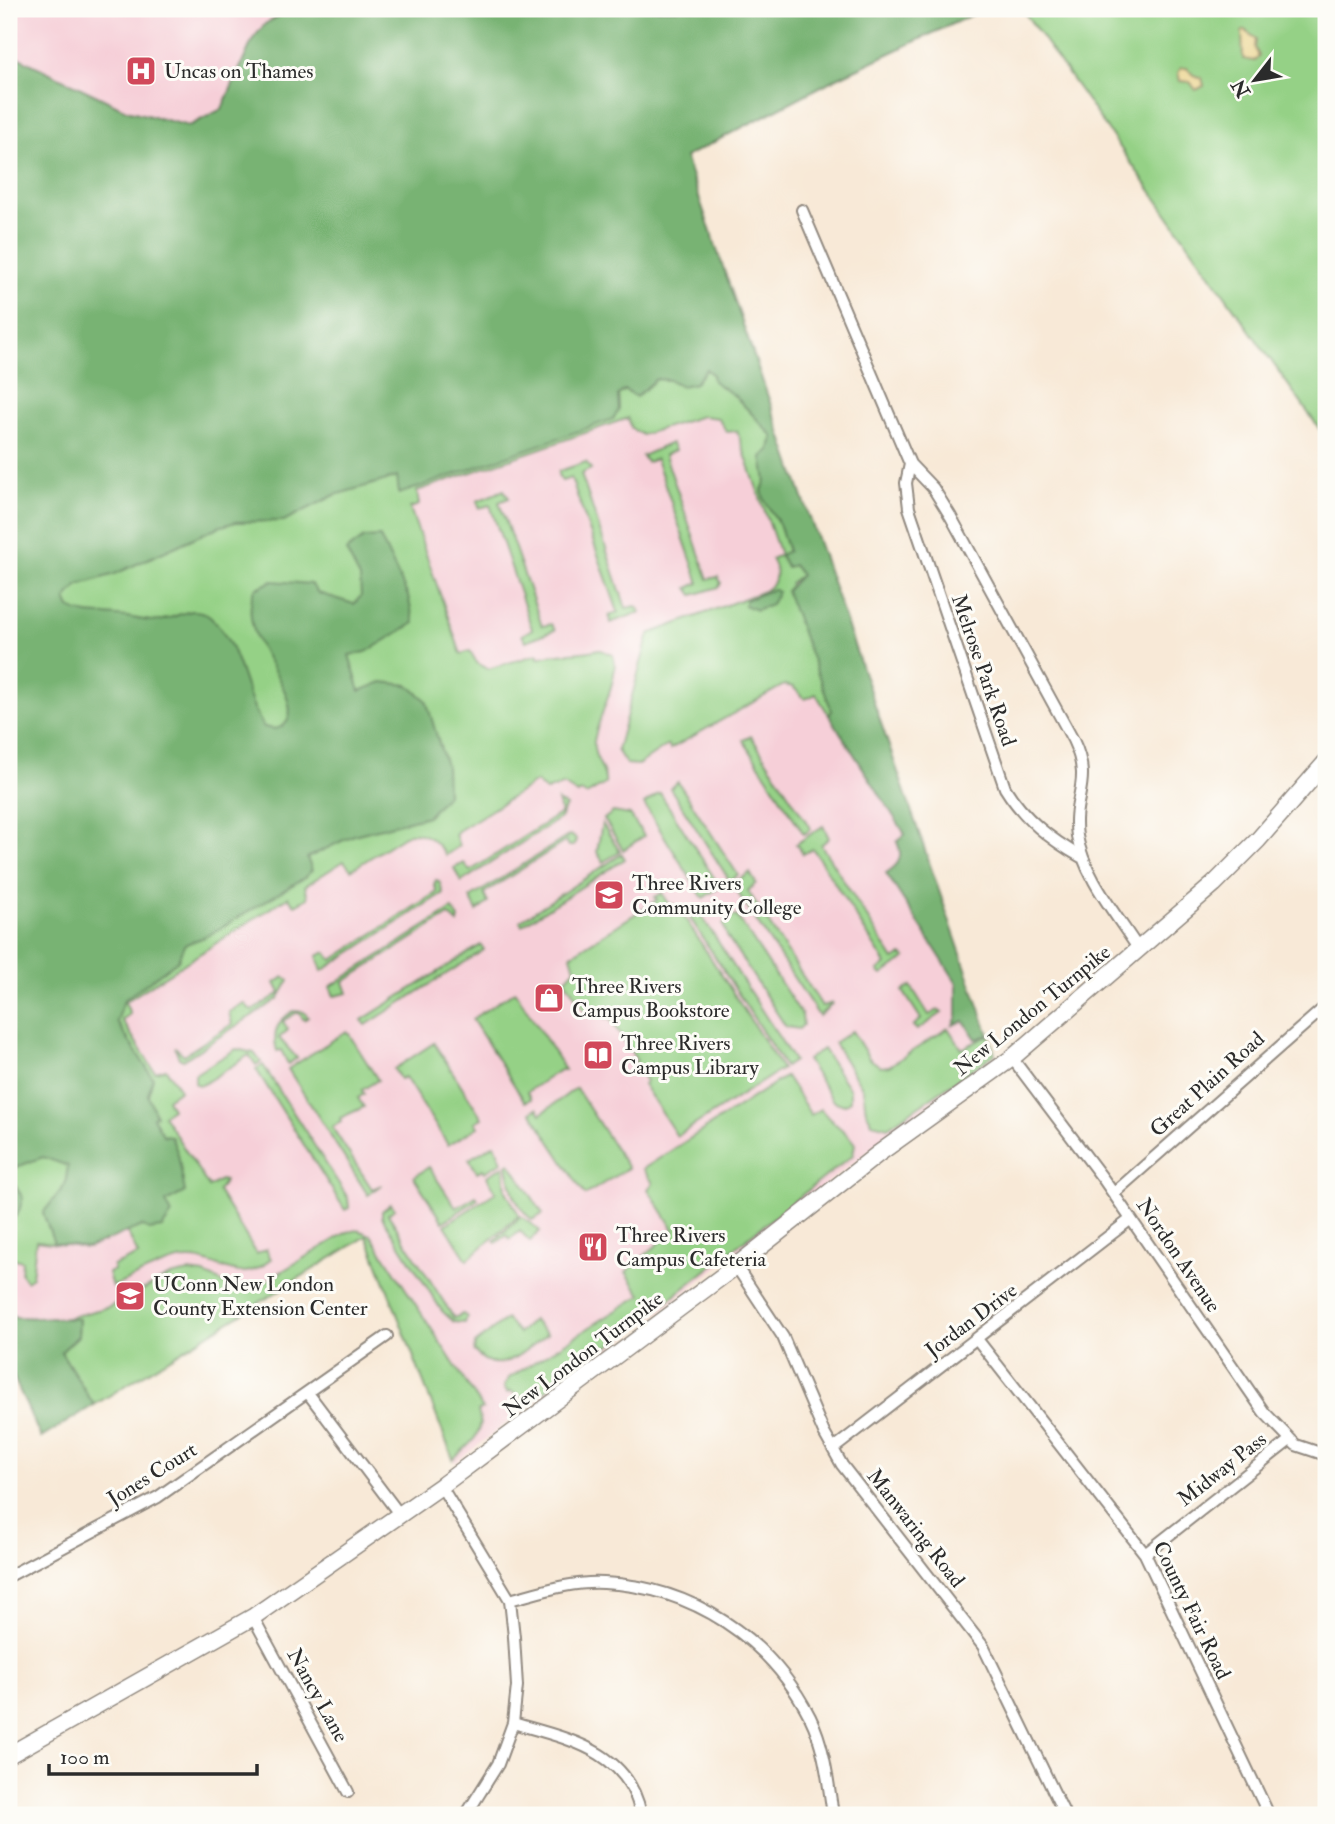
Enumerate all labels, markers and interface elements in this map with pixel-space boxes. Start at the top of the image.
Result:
north arrow [1220,46,1290,116]
hospital icon: Uncas on Thames [124,54,158,88]
place label: Uncas on Thames [164,58,313,85]
text: N [1226,74,1256,103]
street label: Melrose Park Road [945,591,1022,750]
place label: Three Rivers Community College [632,870,802,921]
school or university icon: Three Rivers Community College [592,878,626,912]
street label: New London Turnpike [948,939,1116,1082]
place label: Three Rivers Campus Bookstore [572,973,730,1024]
shop icon: Three Rivers Campus Bookstore [532,981,566,1015]
street label: Great Plain Road [1144,1025,1271,1143]
place label: Three Rivers Campus Library [621,1030,759,1081]
library icon: Three Rivers Campus Library [581,1038,615,1072]
street label: Nordon Avenue [1130,1193,1227,1318]
place label: Three Rivers Campus Cafeteria [616,1222,767,1273]
restaurant icon: Three Rivers Campus Cafeteria [576,1230,610,1264]
place label: UConn New London County Extension Center [153,1271,368,1322]
street label: Jordan Drive [919,1277,1023,1364]
school or university icon: UConn New London County Extension Center [113,1279,147,1313]
street label: New London Turnpike [498,1285,669,1424]
street label: Midway Pass [1172,1426,1272,1513]
street label: Jones Court [102,1436,202,1513]
street label: Manwaring Road [861,1463,971,1594]
street label: County Fair Road [1146,1537,1237,1684]
street label: Nancy Lane [281,1644,355,1747]
scale bar [49,1733,257,1777]
text: 100 m [60,1744,110,1771]

